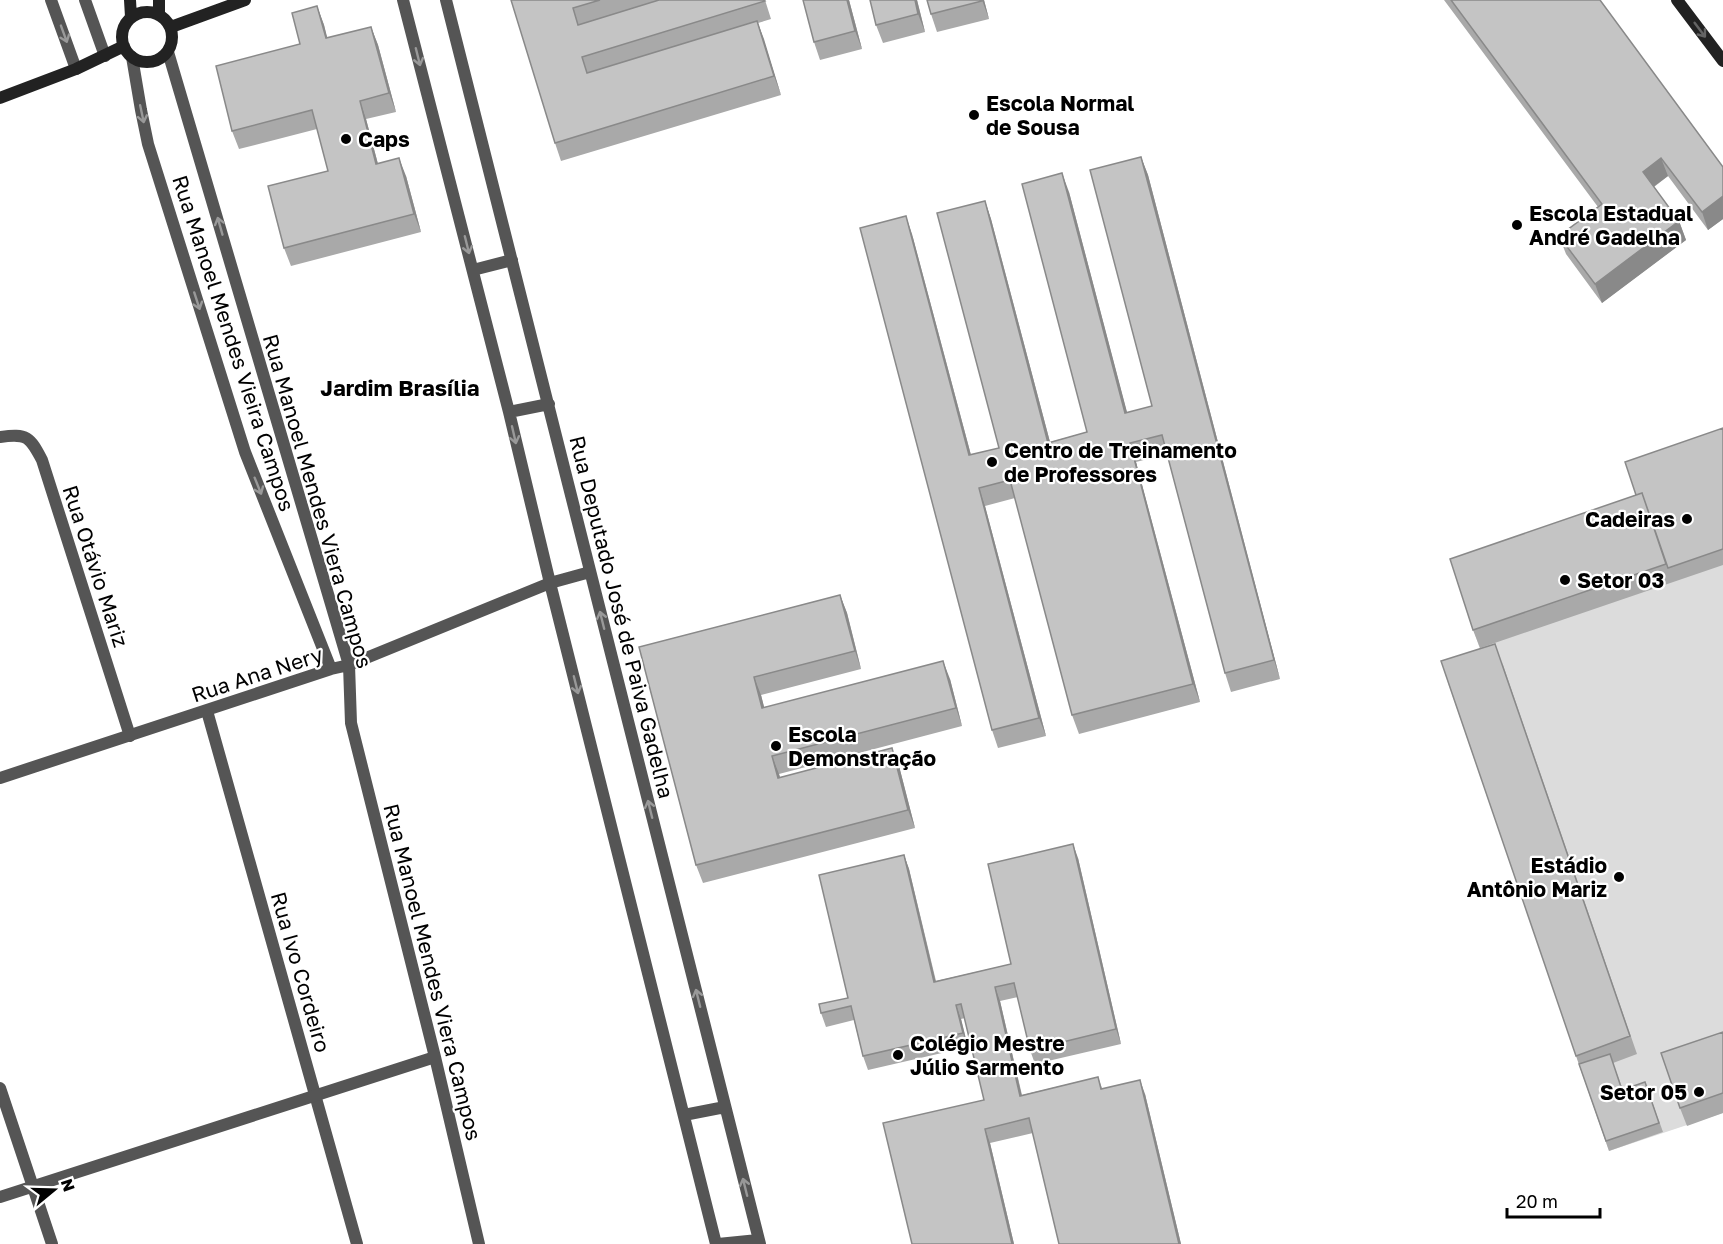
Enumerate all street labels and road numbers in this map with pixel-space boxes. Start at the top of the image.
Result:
street label: Rua Manoel Mendes Vieira Campos [167,172,301,514]
street label: Rua Manoel Mendes Viera Campos [258,331,378,671]
street label: Rua Deputado José de Paiva Gadelha [564,433,680,801]
street label: Rua Otávio Mariz [58,482,134,650]
street label: Rua Ana Nery [188,640,326,707]
street label: Rua Manoel Mendes Viera Campos [379,801,487,1143]
street label: Rua Ivo Cordeiro [266,889,336,1055]

